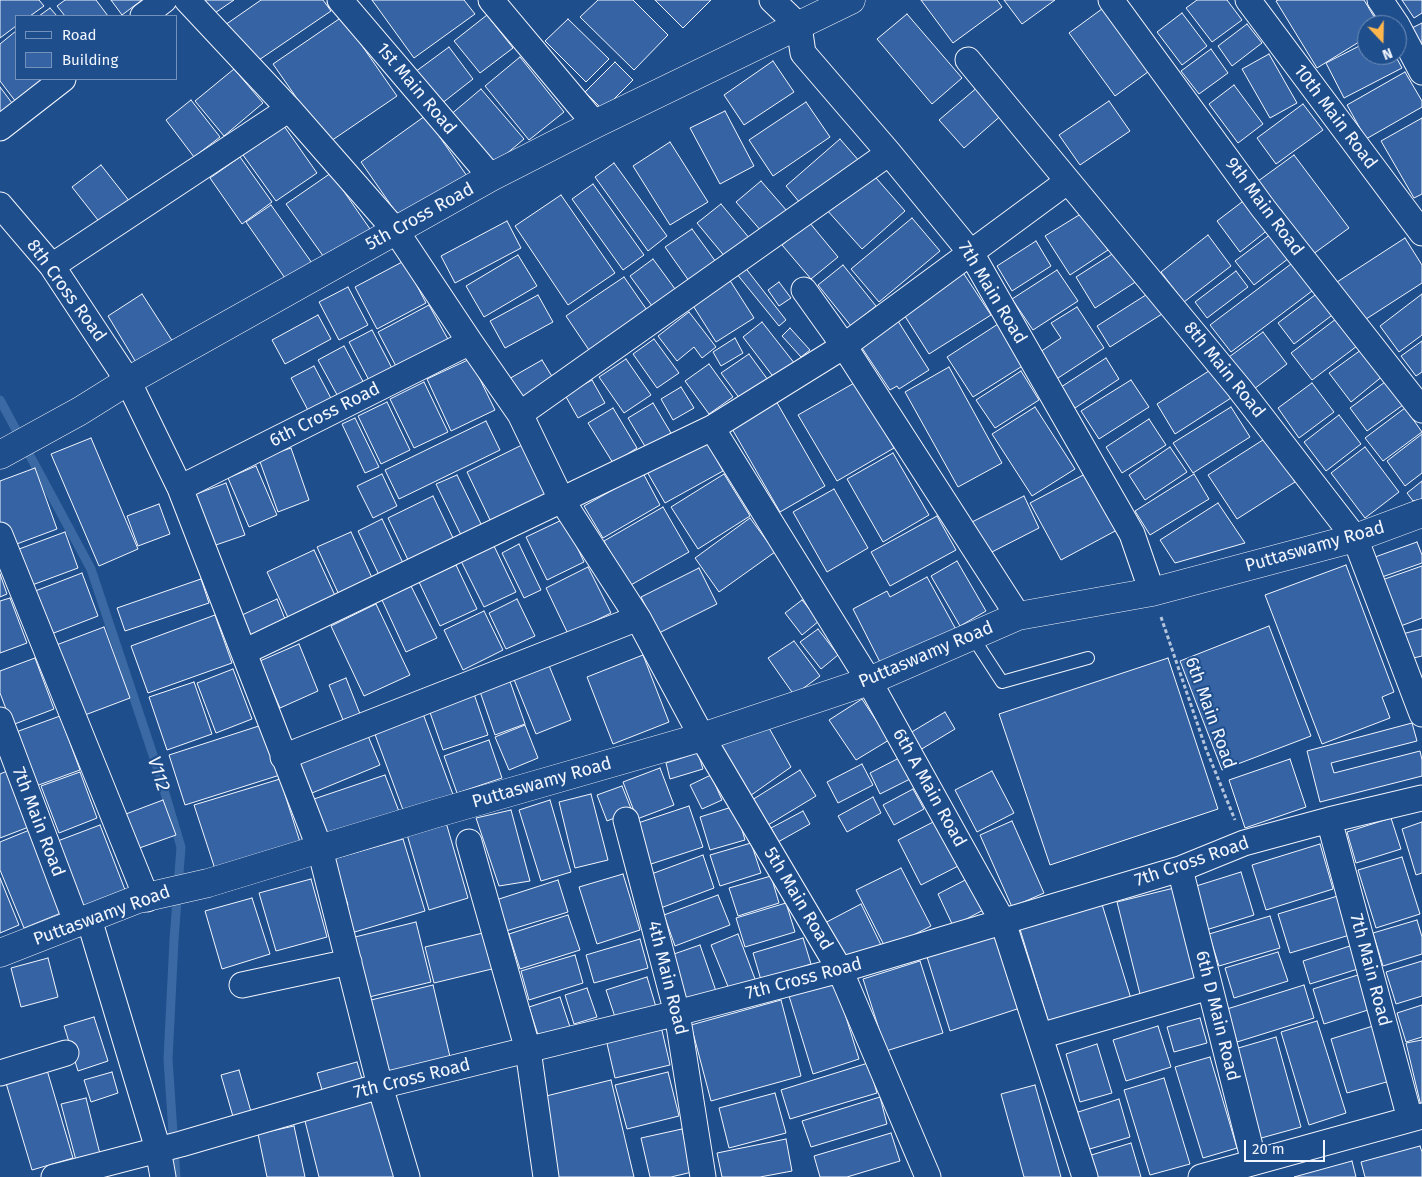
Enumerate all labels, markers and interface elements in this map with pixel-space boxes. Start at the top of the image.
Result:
legend [15,15,178,80]
north arrow [1357,15,1407,65]
text: Road [62,26,97,44]
street label: 1st Main Road [371,39,461,139]
text: N [1380,44,1395,63]
text: Building [62,51,118,69]
street label: 10th Main Road [1289,60,1381,174]
street label: 9th Main Road [1220,154,1308,260]
street label: 5th Cross Road [362,178,478,256]
street label: 8th Cross Road [22,236,110,346]
street label: 7th Main Road [953,238,1031,348]
street label: 8th Main Road [1179,318,1269,422]
street label: 6th Cross Road [266,378,384,452]
street label: Puttaswamy Road [1243,517,1387,577]
street label: Puttaswamy Road [855,617,997,693]
street label: 6th Main Road [1180,654,1240,772]
street label: 6th A Main Road [888,725,970,851]
street label: Puttaswamy Road [470,753,614,813]
water label: V112 [142,754,174,794]
street label: 7th Main Road [7,764,69,880]
street label: 7th Cross Road [1132,832,1252,892]
street label: 5th Main Road [759,844,837,954]
street label: Puttaswamy Road [31,881,173,951]
street label: 7th Main Road [1345,911,1395,1029]
street label: 4th Main Road [642,919,692,1037]
street label: 6th D Main Road [1190,949,1244,1083]
street label: 7th Cross Road [744,953,864,1005]
street label: 7th Cross Road [351,1054,473,1104]
scale bar [1247,1130,1328,1162]
text: 20 m [1252,1140,1285,1158]

